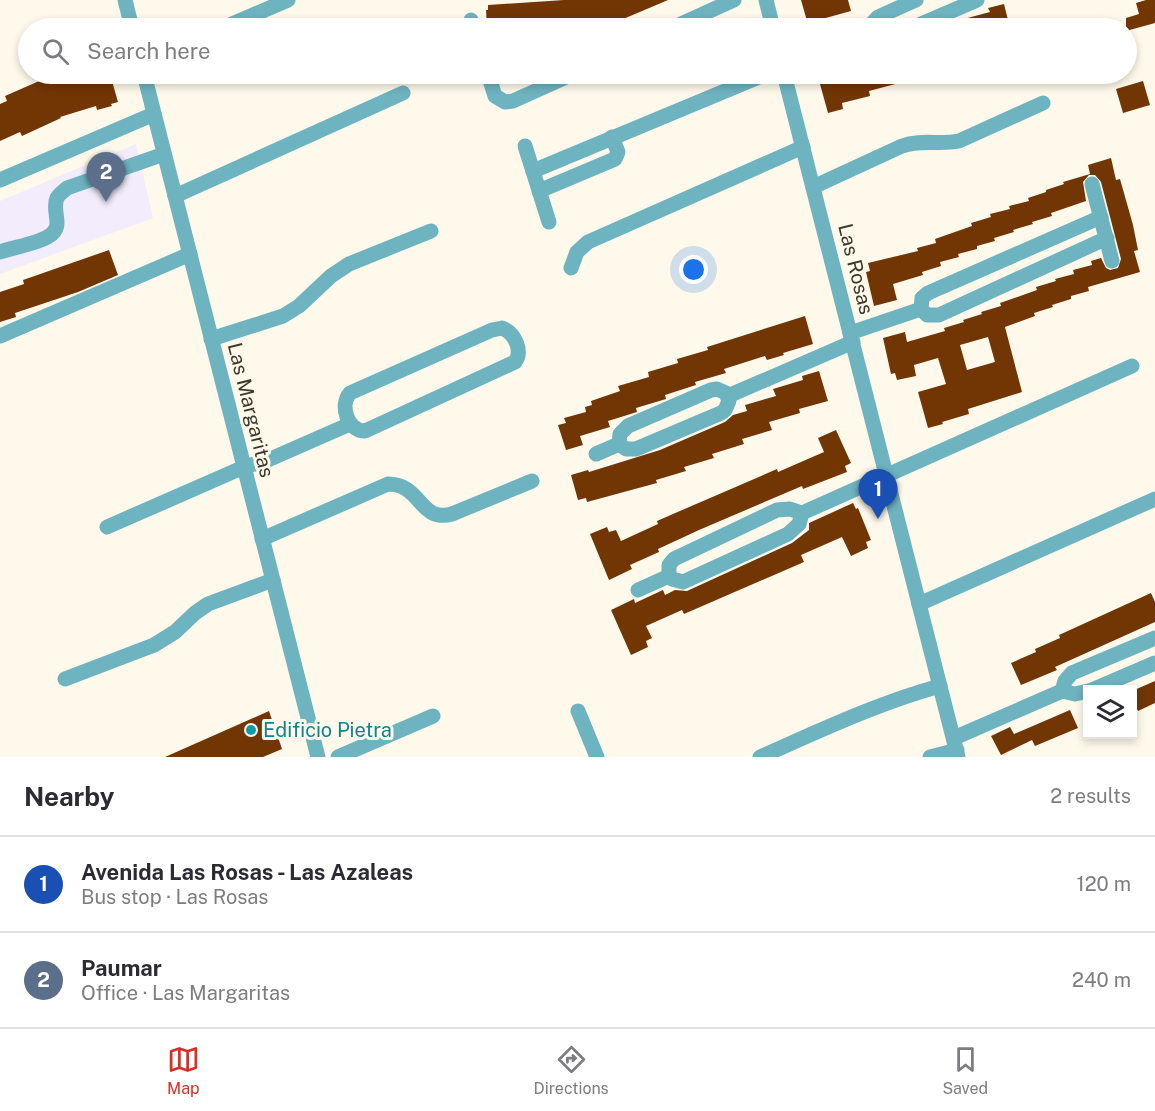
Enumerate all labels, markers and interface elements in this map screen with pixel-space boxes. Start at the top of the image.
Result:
search box [18,18,1137,84]
icon: search [39,35,72,68]
text: Search here [87,38,211,64]
pin: 2 [86,152,126,202]
street label: Las Rosas [833,221,879,317]
your location [679,255,708,284]
street label: Las Margaritas [223,340,279,480]
pin: 1 [858,470,898,519]
map controls [1083,685,1137,739]
button: layers [1083,685,1137,739]
place label: Edificio Pietra [263,718,392,742]
marker: Edificio Pietra [244,723,258,737]
text: Nearby [24,781,114,812]
text: 2 results [1050,784,1131,808]
text: Avenida Las Rosas - Las Azaleas [81,859,413,885]
text: 1 [39,872,48,896]
text: 120 m [1077,872,1131,896]
text: Bus stop · Las Rosas [81,885,268,909]
text: Paumar [81,955,162,981]
text: 2 [37,968,50,992]
text: 240 m [1072,968,1131,992]
text: Office · Las Margaritas [81,981,290,1005]
tab: Map [167,1043,200,1098]
tab: Directions [534,1043,609,1098]
tab: Saved [942,1043,988,1098]

